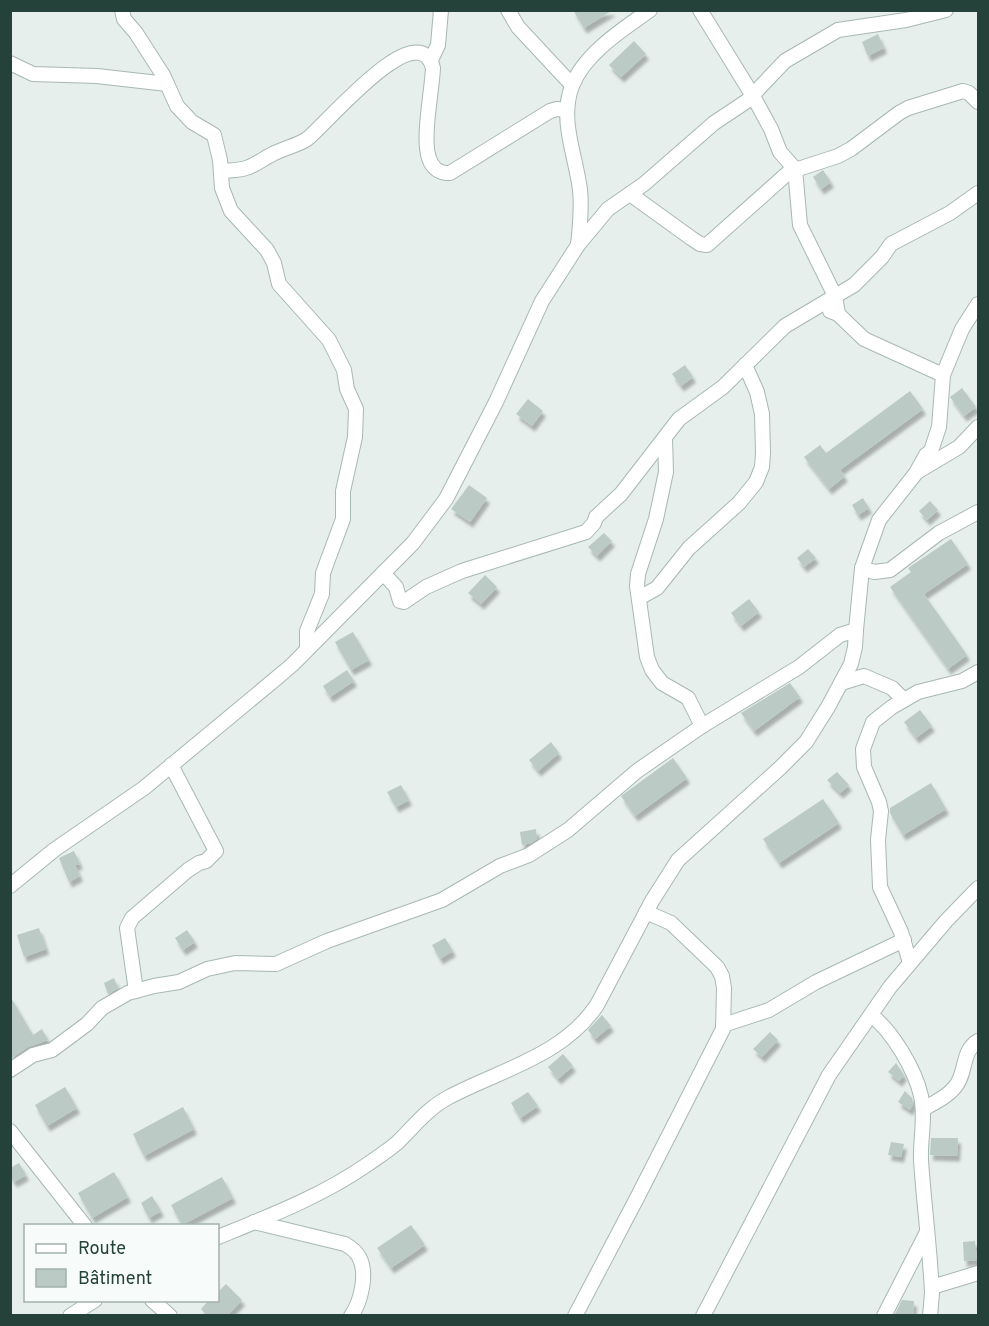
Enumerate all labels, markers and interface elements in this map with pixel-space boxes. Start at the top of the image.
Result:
legend [24,1224,219,1302]
text: Route [78,1238,126,1261]
text: Bâtiment [78,1268,152,1291]

